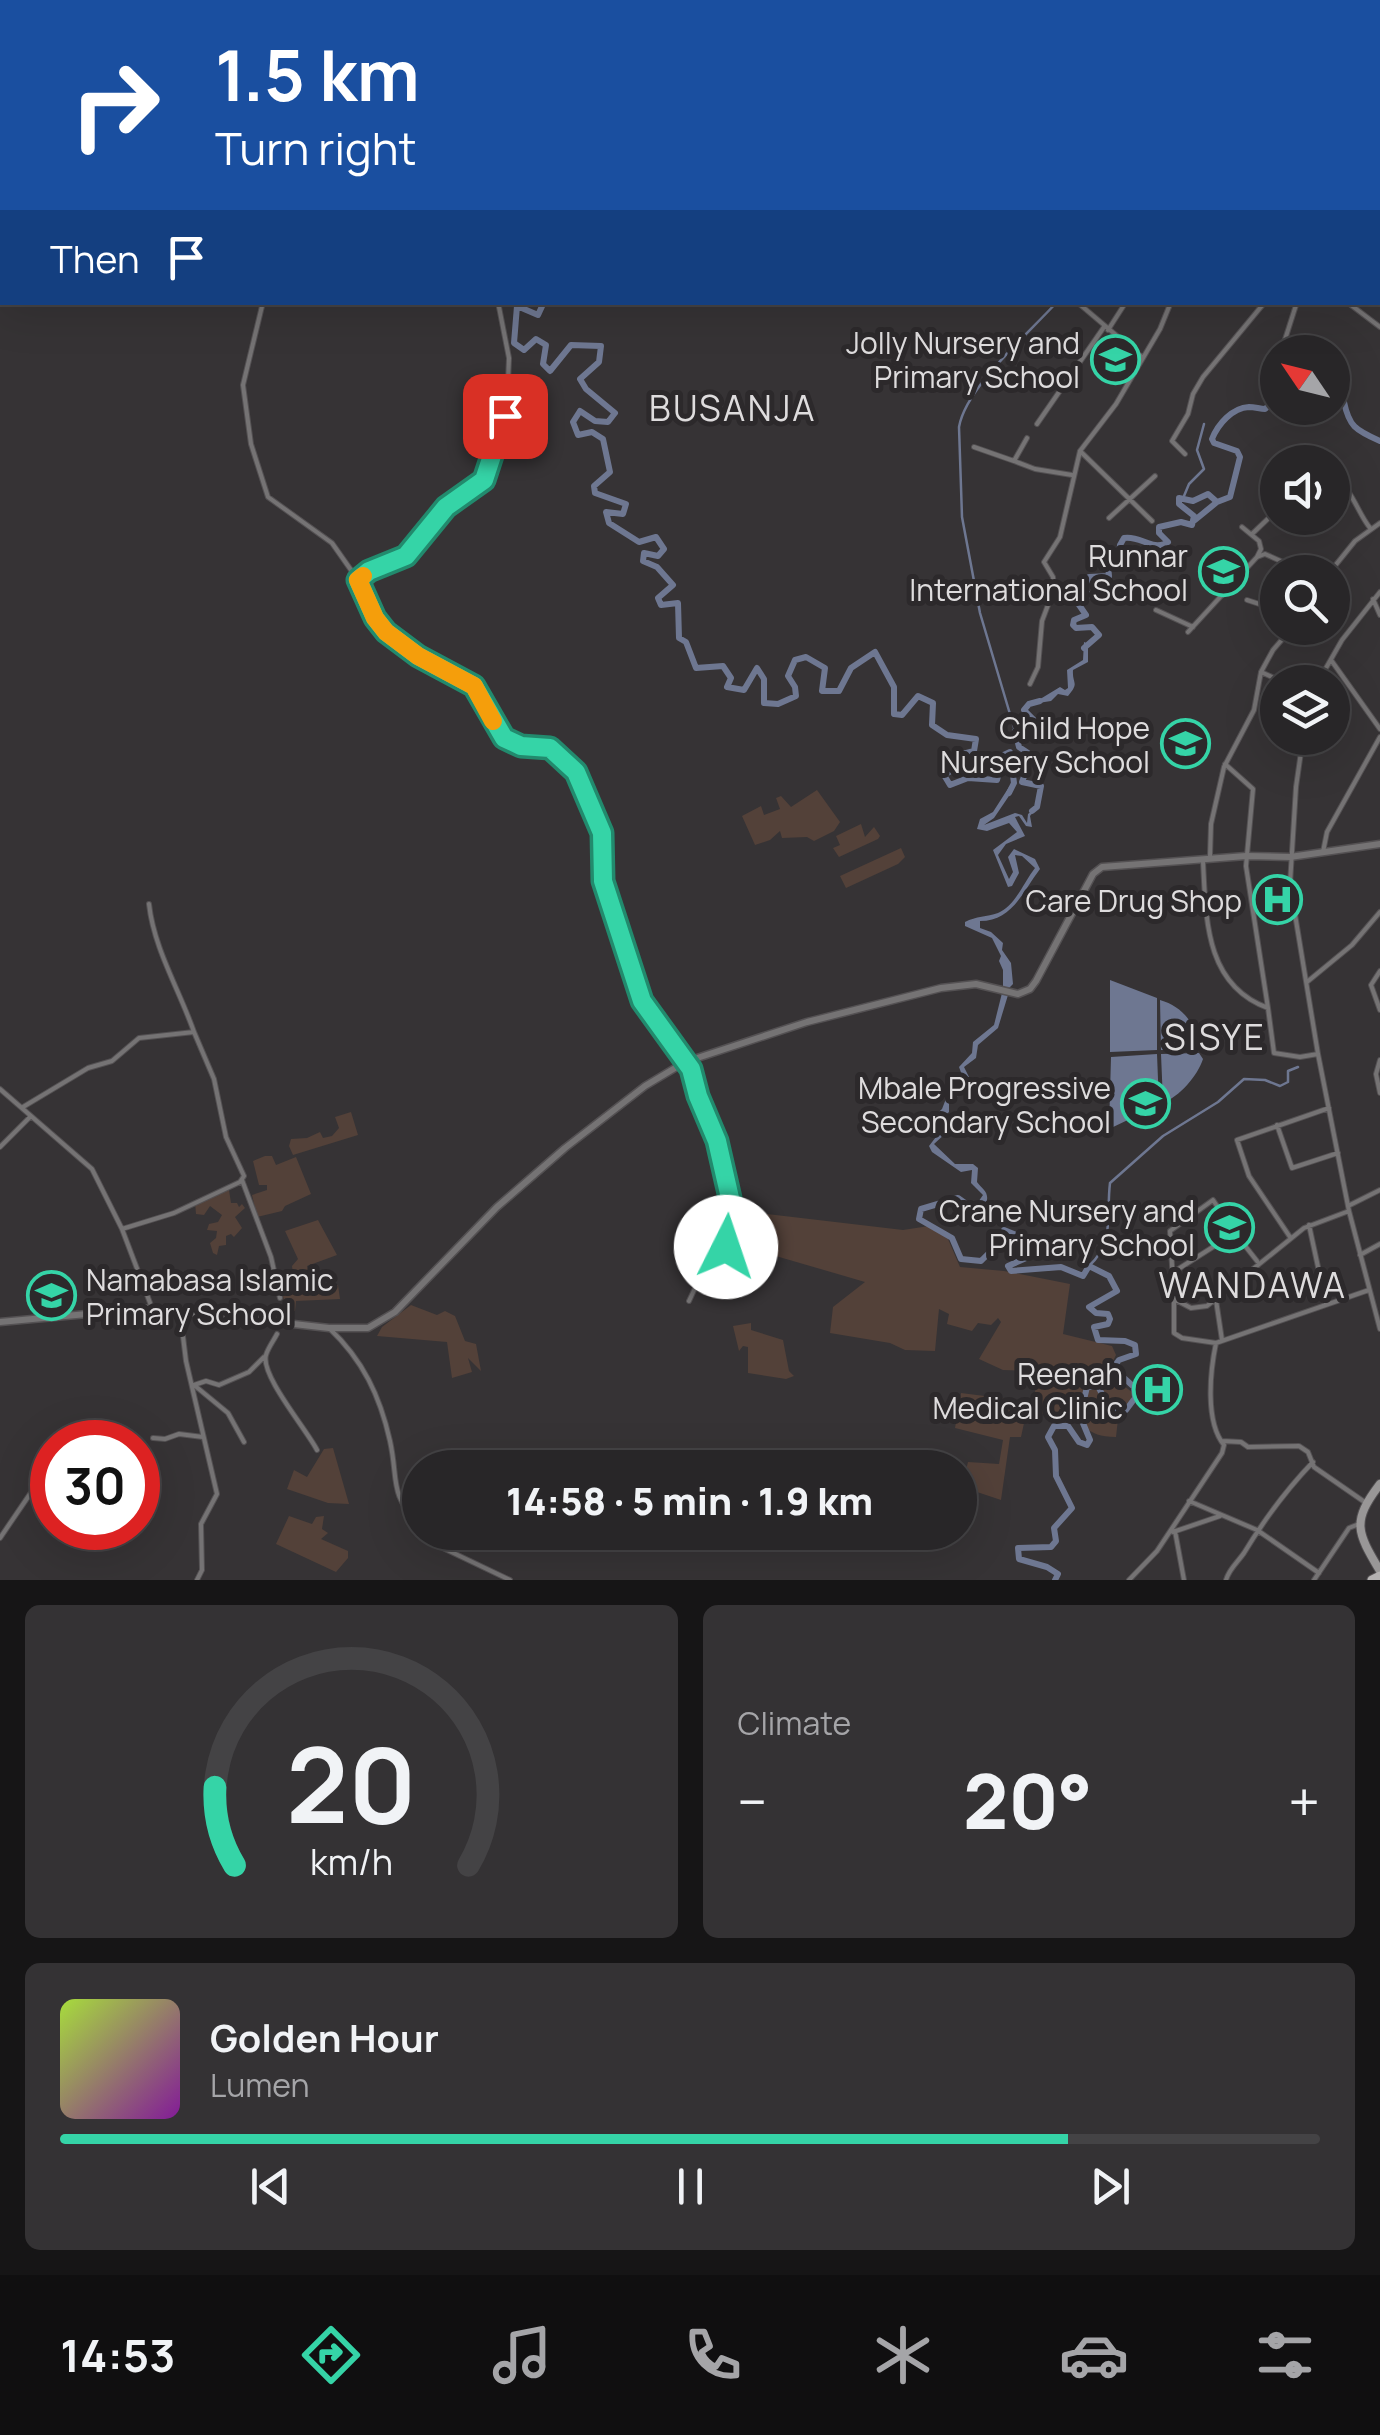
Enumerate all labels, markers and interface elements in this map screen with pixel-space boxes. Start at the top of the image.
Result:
text: 1.5 km [215,26,420,122]
icon: right [50,40,180,170]
text: Turn right [215,117,416,179]
icon: arrive [159,230,214,285]
text: Then [50,232,139,284]
place label: Jolly Nursery and Primary School [846,322,1080,397]
school or university icon: Jolly Nursery and Primary School [1089,333,1141,385]
north arrow [1260,335,1350,425]
map controls [1260,335,1350,755]
pin [463,374,548,459]
district label: BUSANJA [649,384,817,432]
icon: arrive [478,389,533,444]
button: sound [1260,445,1350,535]
place label: Runnar International School [909,535,1188,610]
school or university icon: Runnar International School [1197,546,1249,598]
button: search [1260,555,1350,645]
button: layers [1260,665,1350,755]
place label: Child Hope Nursery School [940,707,1150,782]
school or university icon: Child Hope Nursery School [1159,718,1211,770]
hospital icon: Care Drug Shop [1251,874,1303,926]
place label: Care Drug Shop [1025,880,1242,921]
district label: SISYE [1164,1013,1266,1061]
place label: Mbale Progressive Secondary School [858,1067,1111,1142]
school or university icon: Mbale Progressive Secondary School [1120,1078,1172,1130]
place label: Crane Nursery and Primary School [939,1190,1195,1265]
position arrow [674,1195,778,1299]
school or university icon: Crane Nursery and Primary School [1204,1201,1256,1253]
place label: Namabasa Islamic Primary School [86,1259,334,1334]
district label: WANDAWA [1159,1261,1347,1309]
school or university icon: Namabasa Islamic Primary School [25,1270,77,1322]
place label: Reenah Medical Clinic [932,1353,1123,1428]
hospital icon: Reenah Medical Clinic [1132,1364,1184,1416]
speed limit sign: 30 [30,1420,160,1550]
text: 14:58 · 5 min · 1.9 km [506,1474,873,1526]
text: Climate [738,1701,851,1745]
text: 20 [286,1712,416,1854]
text: 20° [963,1749,1093,1852]
text: − [738,1763,767,1839]
text: + [1288,1763,1320,1839]
text: km/h [310,1837,393,1886]
text: Golden Hour [210,2011,439,2063]
text: Lumen [210,2063,310,2107]
icon: previous [243,2159,298,2214]
icon: pause [663,2159,718,2214]
icon: next [1083,2159,1138,2214]
icon: directions [296,2320,366,2390]
icon: music [487,2320,557,2390]
icon: phone [678,2320,748,2390]
icon: climate [868,2320,938,2390]
icon: car [1059,2320,1129,2390]
icon: filters [1250,2320,1320,2390]
text: 14:53 [60,2324,175,2386]

